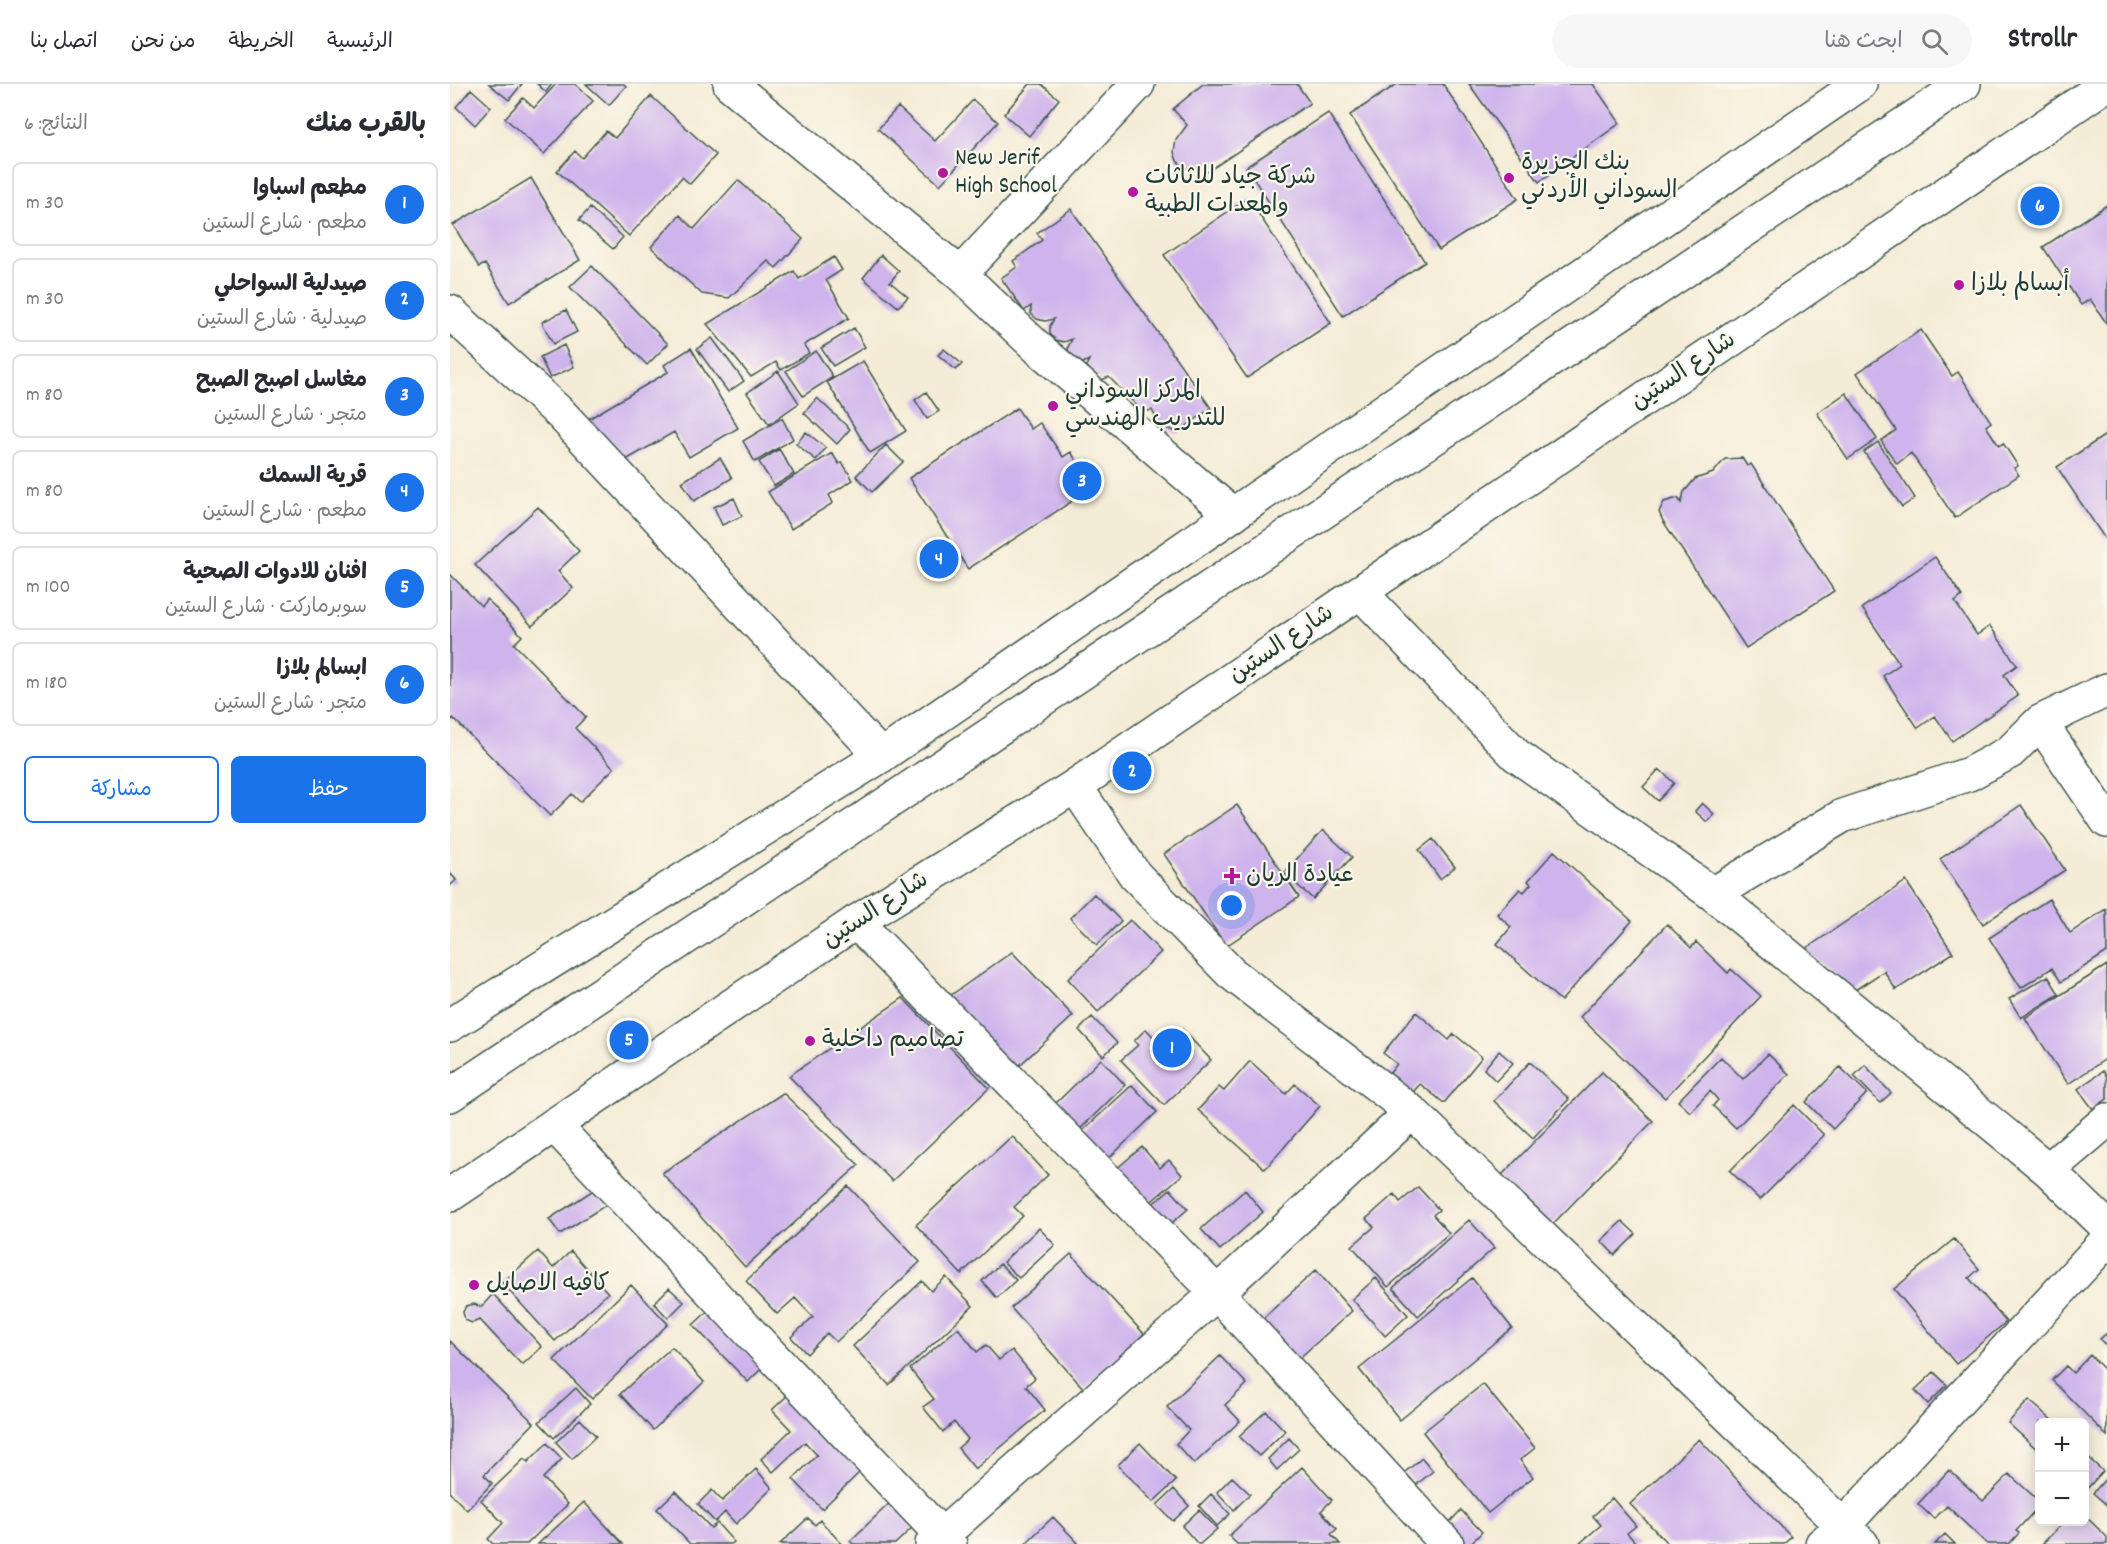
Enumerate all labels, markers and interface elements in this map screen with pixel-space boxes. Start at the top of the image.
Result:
search box [1552,14,1972,68]
text: Strollr [2008,21,2077,61]
icon: search [1918,25,1951,58]
text: ابحث هنا [1824,27,1903,58]
text: اتصل بنا [30,28,98,58]
text: من نحن [131,28,195,58]
text: الخريطة [228,28,294,58]
text: الرئيسية [327,28,393,58]
text: بالقرب منك [306,107,426,144]
text: النتائج: 6 [24,111,88,139]
place label: New Jerif High School [955,142,1057,204]
place label: بنك الجزيرة السوداني الأردني [1521,147,1678,210]
place label: شركة جياد للاثاثات والمعدات الطبية [1145,161,1316,223]
marker: New Jerif High School [936,166,950,180]
marker: بنك الجزيرة السوداني الأردني [1502,171,1516,185]
text: مطعم اسباوا [253,174,367,205]
pin: 6 [2020,184,2060,228]
marker: شركة جياد للاثاثات والمعدات الطبية [1126,185,1140,199]
text: 30 m [26,190,64,218]
text: 1 [402,190,407,218]
text: مطعم · شارع الستين [202,210,367,238]
place label: أبسالم بلازا [1971,267,2069,302]
text: صيدلية السواحلي [214,270,367,301]
marker: أبسالم بلازا [1952,278,1966,292]
text: 30 m [26,286,64,314]
text: 2 [400,286,409,314]
text: صيدلية · شارع الستين [197,306,367,334]
street label: شارع الستين [1625,324,1743,420]
text: مغاسل اصبح الصبح [196,366,367,397]
place label: المركز السوداني للتدريب الهندسي [1065,375,1226,438]
text: 80 m [26,382,63,410]
text: 3 [400,382,409,410]
marker: المركز السوداني للتدريب الهندسي [1046,399,1060,413]
text: متجر · شارع الستين [214,402,367,430]
pin: 3 [1062,458,1102,504]
text: قرية السمك [259,462,367,493]
text: 80 m [26,478,63,506]
text: 4 [400,478,409,506]
text: مطعم · شارع الستين [202,498,367,526]
pin: 4 [920,536,958,582]
text: افنان للادوات الصحية [183,558,367,589]
text: 100 m [26,574,71,602]
text: 5 [400,574,409,602]
text: سوبرماركت · شارع الستين [165,594,367,622]
street label: شارع الستين [1223,597,1341,693]
text: ابسالم بلازا [276,654,367,685]
text: 180 m [26,670,68,698]
text: 6 [400,670,409,698]
text: متجر · شارع الستين [214,690,367,718]
pin: 2 [1112,748,1152,794]
button: مشاركة [24,756,219,823]
button: حفظ [231,756,426,823]
place label: عيادة الريان [1246,859,1354,893]
street label: شارع الستين [816,864,936,958]
marker: عيادة الريان [1223,867,1241,885]
your location [1217,891,1246,920]
pin: 5 [610,1018,648,1062]
place label: تصاميم داخلية [822,1024,965,1058]
pin: 1 [1152,1026,1192,1070]
marker: تصاميم داخلية [803,1034,817,1048]
place label: كافيه الاصايل [486,1268,610,1302]
marker: كافيه الاصايل [467,1278,481,1292]
map controls [2035,1418,2089,1526]
button: + [2035,1418,2089,1472]
button: − [2035,1472,2089,1526]

